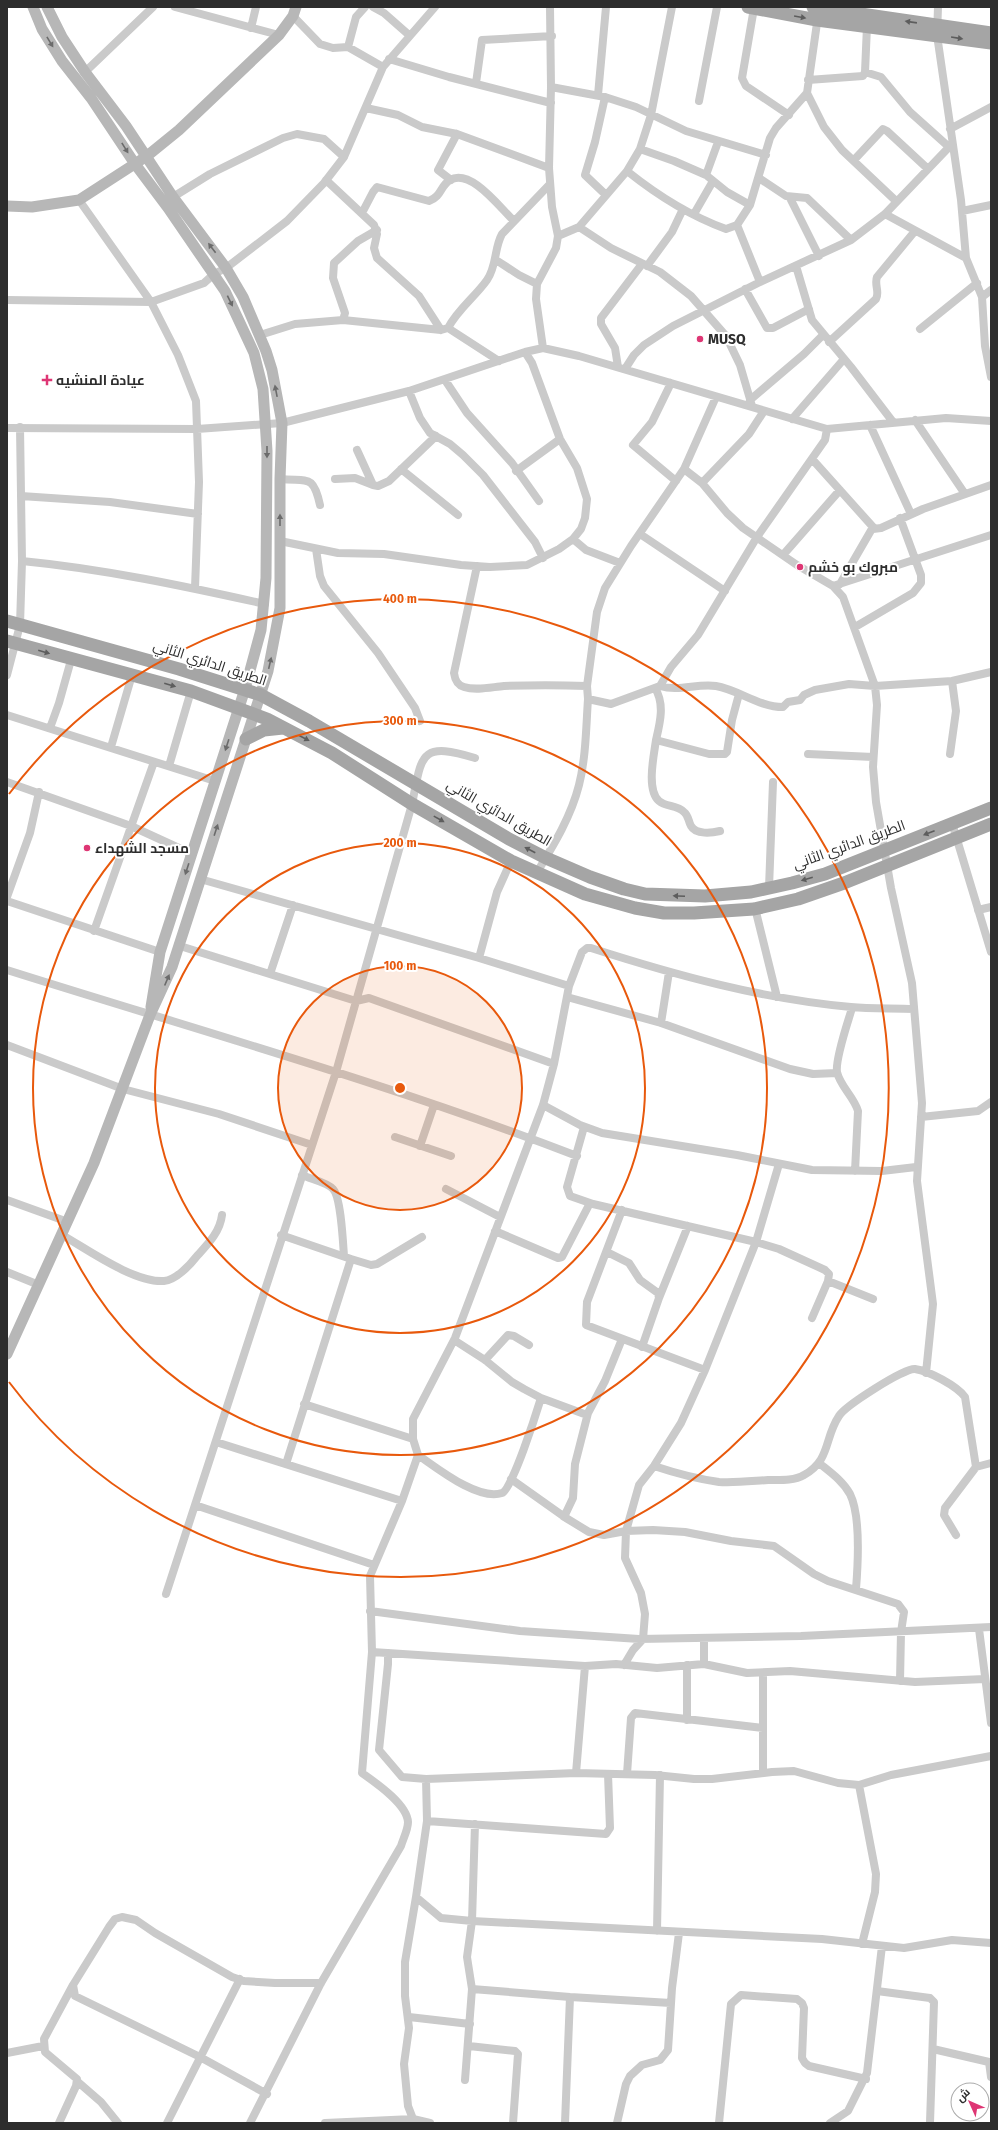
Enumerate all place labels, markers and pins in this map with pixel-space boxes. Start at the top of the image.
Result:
place label: MUSQ [708,331,746,348]
marker: MUSQ [695,334,705,344]
place label: عيادة المنشيه [56,372,145,389]
marker: عيادة المنشيه [41,374,53,386]
place label: مبروك بو خشم [808,559,898,577]
marker: مبروك بو خشم [795,562,805,572]
place label: مسجد الشهداء [95,840,189,857]
marker: مسجد الشهداء [82,843,92,853]
centre of rings [393,1081,407,1095]

